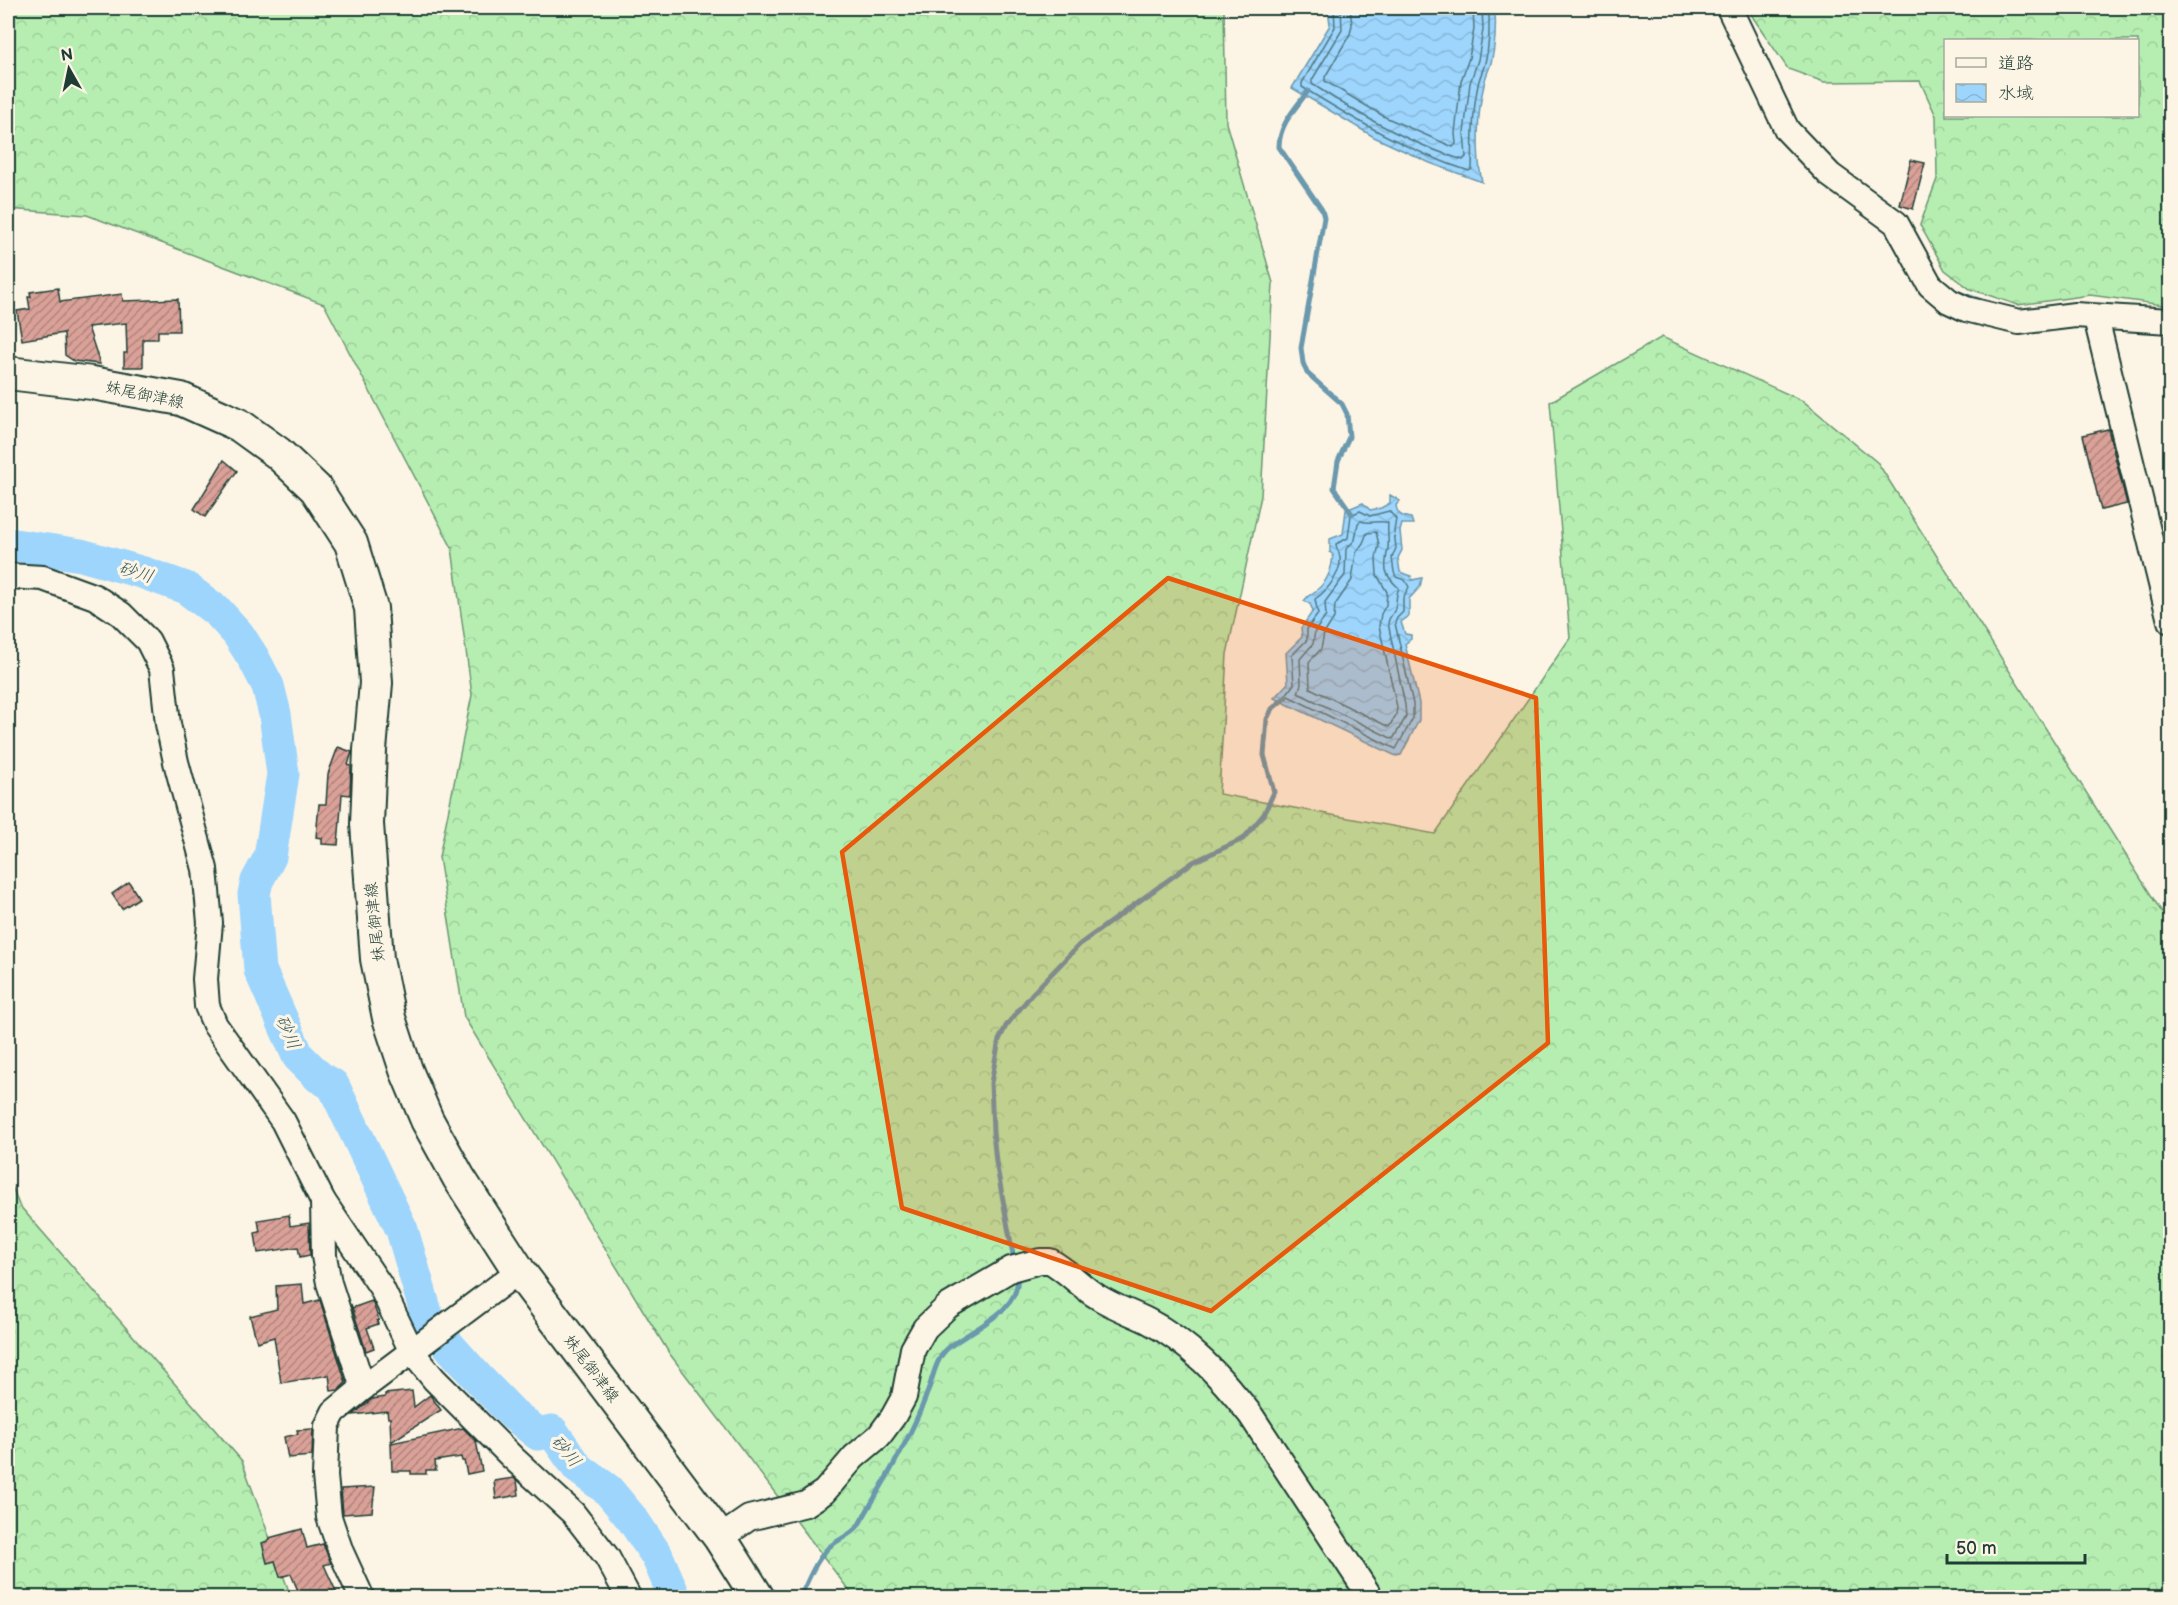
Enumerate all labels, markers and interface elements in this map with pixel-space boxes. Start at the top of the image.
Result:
north arrow [39,39,99,99]
legend [1944,39,2139,117]
text: N [59,45,74,66]
text: 道路 [1998,53,2034,74]
text: 水域 [1998,83,2034,104]
street label: 妹尾御津線 [104,378,186,413]
water label: 砂川 [116,557,156,588]
street label: 妹尾御津線 [362,881,389,963]
water label: 砂川 [271,1011,304,1053]
street label: 妹尾御津線 [559,1331,622,1407]
water label: 砂川 [546,1431,585,1472]
scale bar [1947,1527,2085,1565]
text: 50 m [1956,1538,1997,1559]

